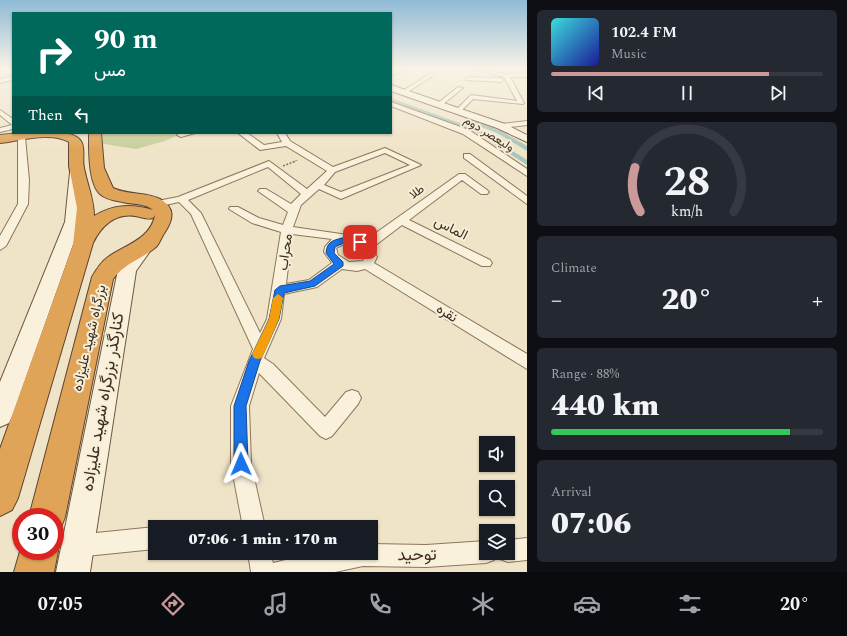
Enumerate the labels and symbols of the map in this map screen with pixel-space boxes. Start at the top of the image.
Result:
street label: ولیعصر دوم [460,111,518,157]
street label: طلا [405,180,429,204]
street label: الماس [430,211,472,245]
pin [343,225,377,259]
street label: محراب [272,232,298,272]
street label: بزرگراه شهید علیزاده [67,283,111,393]
street label: نقره [432,298,462,328]
street label: کنارگذر بزرگراه شهید علیزاده [74,310,132,493]
position arrow [220,443,262,485]
speed limit sign: 30 [12,508,64,560]
street label: توحید [397,542,437,568]

